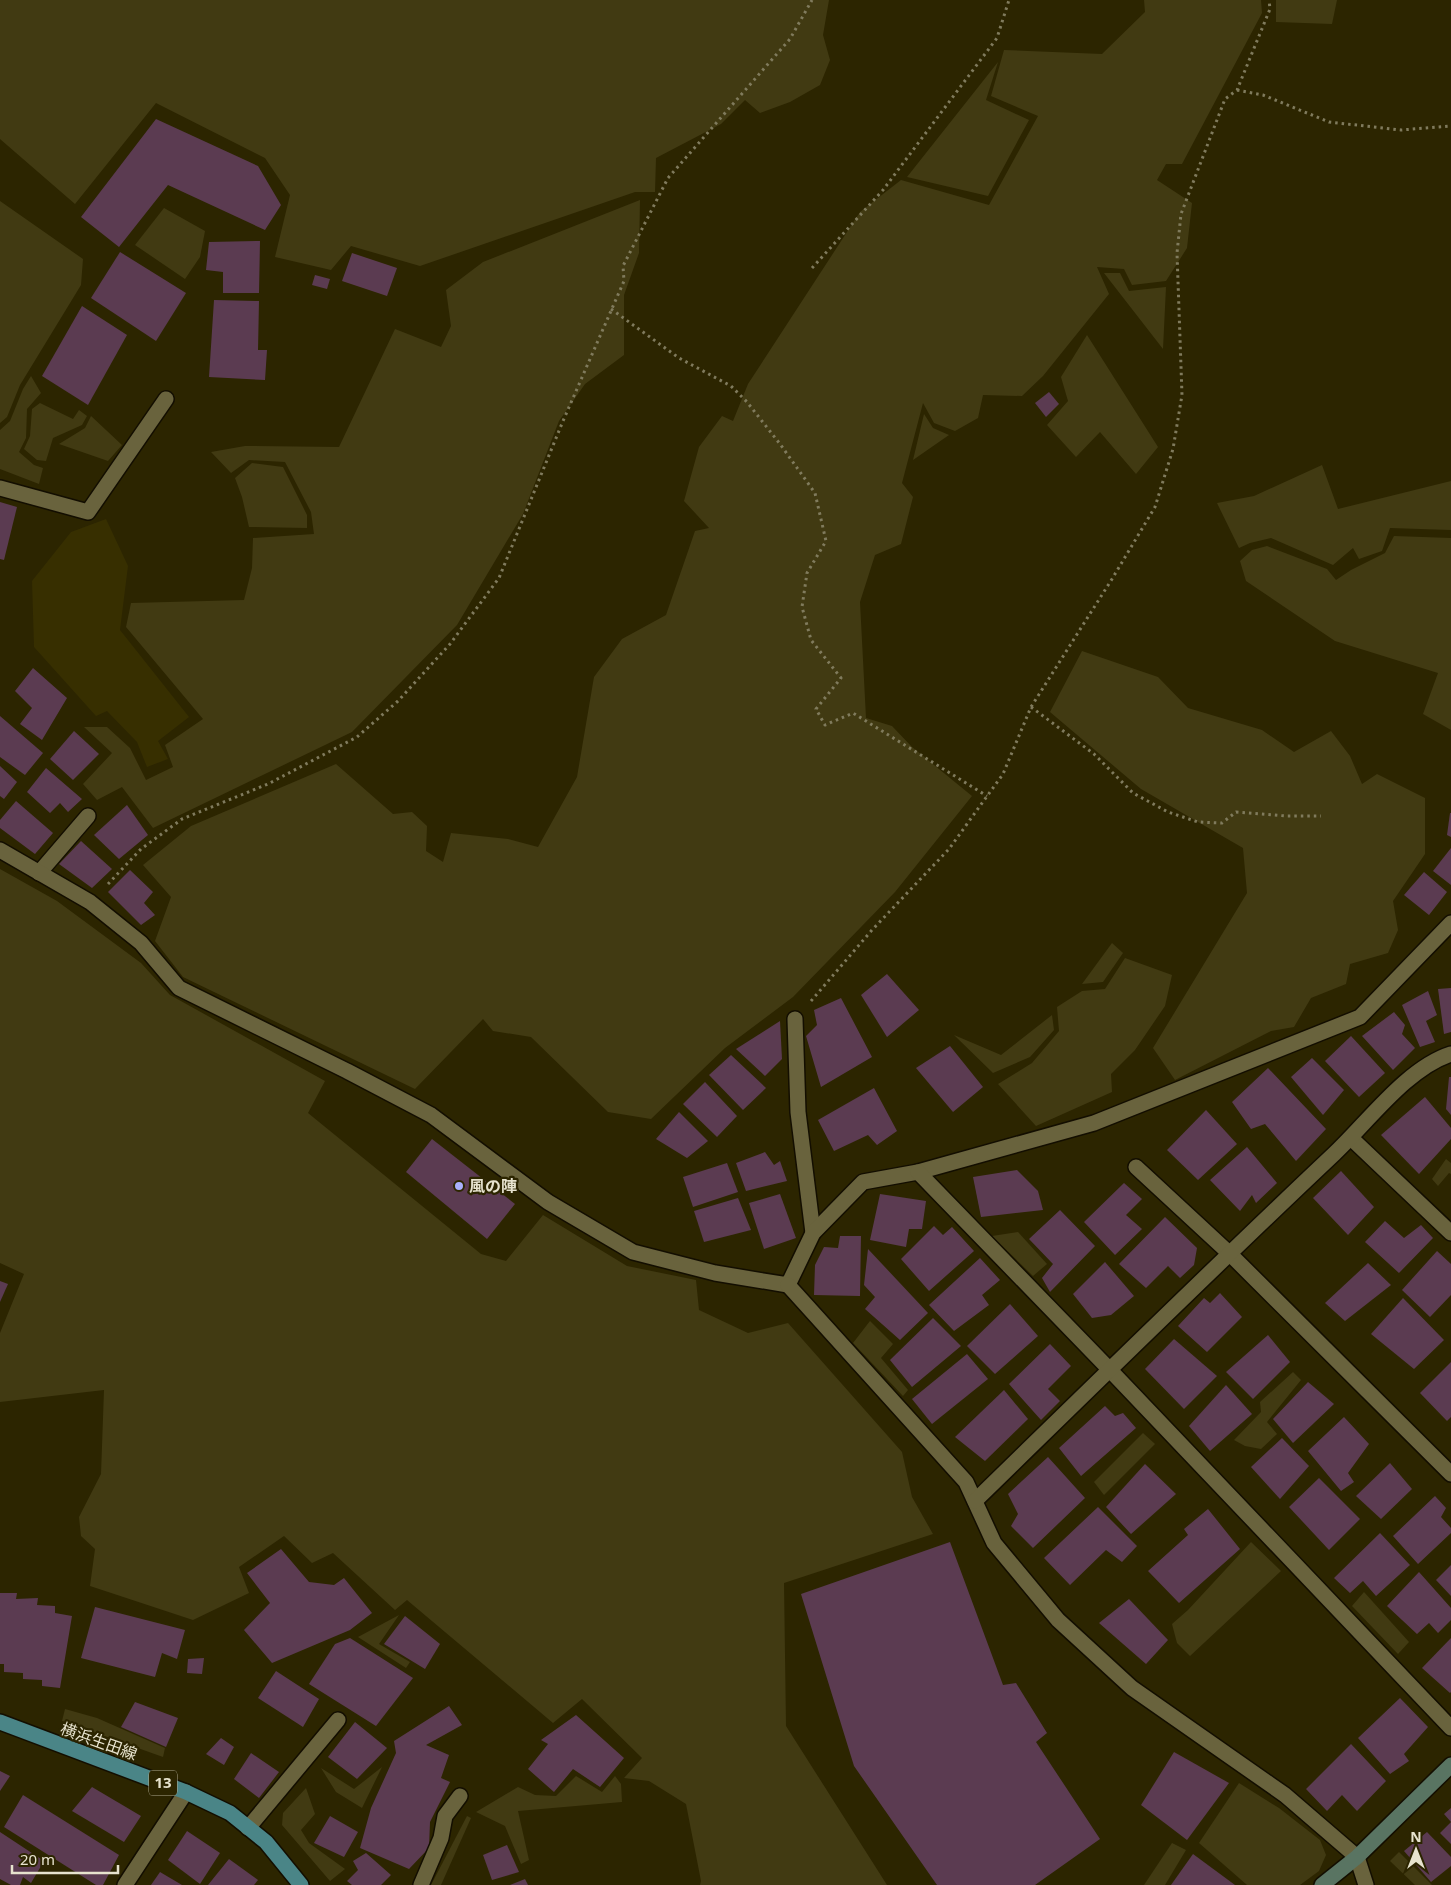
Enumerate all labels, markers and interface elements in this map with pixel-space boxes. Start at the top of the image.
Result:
place label: 風の陣 [469,1175,517,1197]
marker: 風の陣 [453,1180,465,1192]
street label: 横浜生田線 [58,1717,140,1765]
road number: 13 [149,1770,177,1796]
north arrow [1391,1825,1441,1875]
text: N [1410,1827,1422,1846]
scale bar [12,1842,119,1874]
text: 20 m [20,1849,55,1869]

